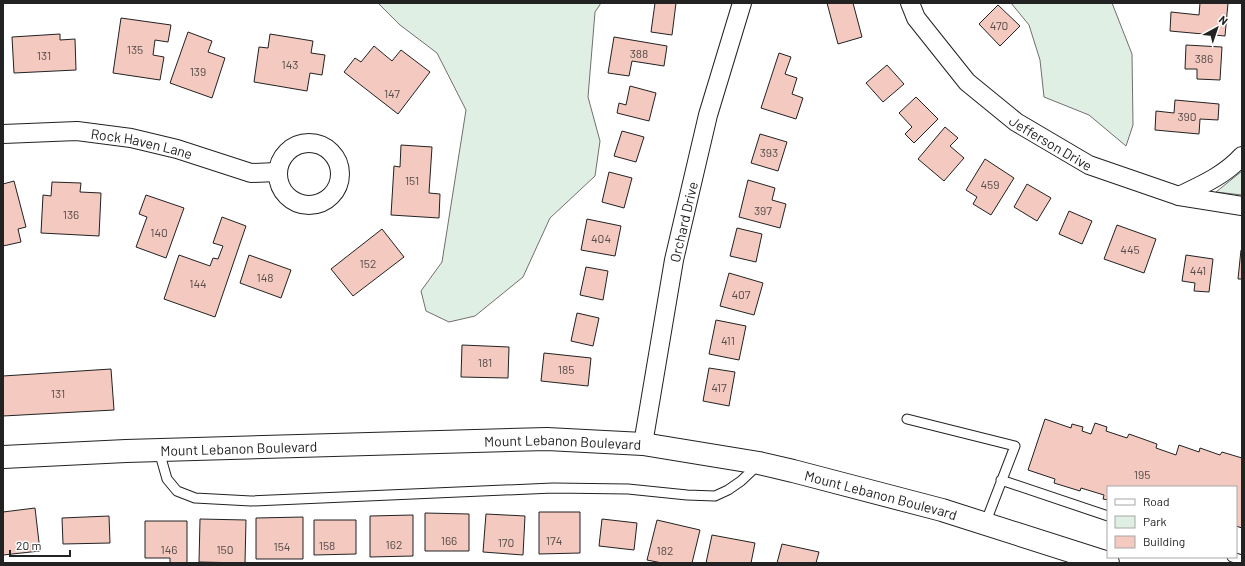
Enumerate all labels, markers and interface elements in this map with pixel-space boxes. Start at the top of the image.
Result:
north arrow [1197,8,1237,48]
text: N [1217,13,1231,27]
house number: 470 [990,18,1008,32]
house number: 135 [127,42,143,56]
house number: 388 [630,46,648,60]
house number: 131 [37,48,51,62]
house number: 386 [1195,51,1213,65]
house number: 143 [282,57,299,71]
house number: 139 [190,64,206,78]
house number: 147 [384,86,400,100]
house number: 390 [1177,109,1197,123]
street label: Jefferson Drive [1006,112,1096,174]
street label: Rock Haven Lane [90,124,195,162]
house number: 393 [760,145,778,159]
house number: 151 [405,173,419,187]
house number: 459 [980,177,1000,191]
street label: Orchard Drive [665,180,701,264]
house number: 397 [754,203,772,217]
house number: 136 [63,207,79,221]
house number: 140 [150,225,168,239]
house number: 404 [591,231,611,245]
house number: 445 [1120,242,1140,256]
house number: 152 [360,256,376,270]
house number: 441 [1190,263,1206,277]
house number: 148 [256,270,274,284]
house number: 144 [189,276,207,290]
house number: 407 [731,287,751,301]
house number: 411 [721,333,735,347]
house number: 181 [478,355,492,369]
house number: 185 [558,362,574,376]
house number: 417 [711,380,727,394]
house number: 131 [51,386,65,400]
street label: Mount Lebanon Boulevard [484,430,642,452]
street label: Mount Lebanon Boulevard [160,437,318,459]
street label: Mount Lebanon Boulevard [803,466,959,523]
house number: 195 [1134,467,1150,481]
legend [1107,486,1237,558]
text: Road [1143,494,1170,508]
text: Park [1143,514,1167,528]
scale bar [10,532,70,558]
house number: 166 [441,533,457,547]
house number: 174 [546,533,562,547]
text: Building [1143,534,1185,548]
house number: 170 [498,535,514,549]
house number: 162 [386,537,402,551]
text: 20 m [16,538,42,552]
house number: 158 [319,538,335,552]
house number: 154 [274,539,290,553]
house number: 146 [161,542,178,556]
house number: 150 [216,542,234,556]
house number: 182 [657,543,673,557]

